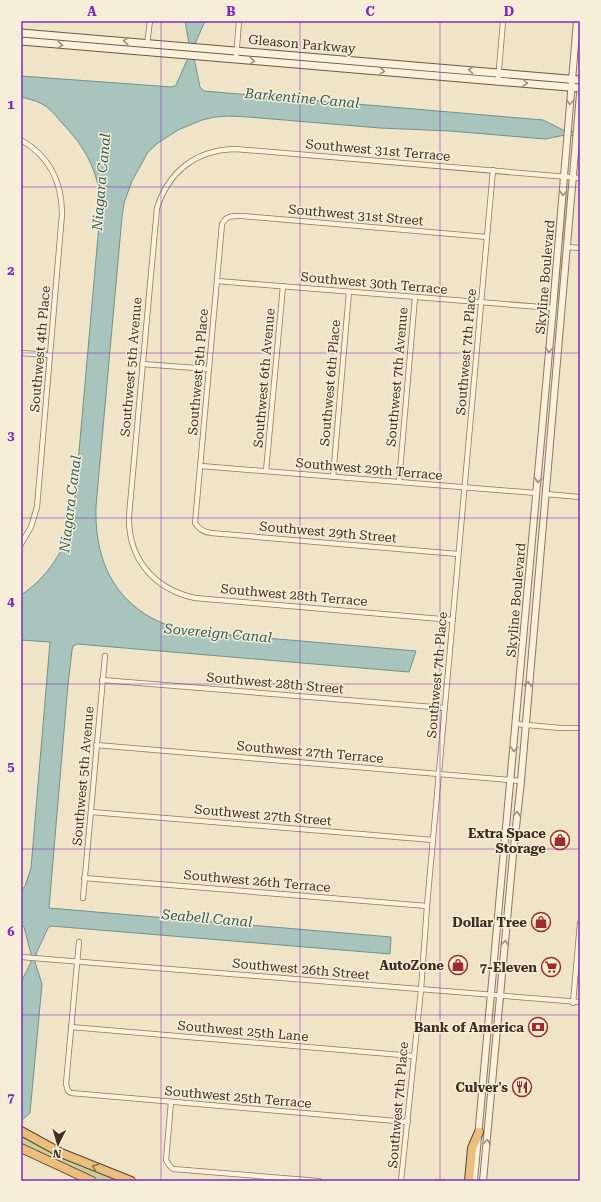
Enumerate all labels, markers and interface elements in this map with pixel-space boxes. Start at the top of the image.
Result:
text: A [87,4,97,19]
text: B [226,4,236,19]
text: C [365,4,375,19]
text: D [504,4,514,19]
street label: Gleason Parkway [248,32,356,56]
one-way arrow [123,37,129,46]
one-way arrow [57,40,63,49]
one-way arrow [249,56,255,65]
one-way arrow [468,65,475,74]
one-way arrow [379,67,385,76]
one-way arrow [522,79,528,88]
water label: Barkentine Canal [243,85,360,111]
text: 1 [7,97,15,112]
one-way arrow [566,99,575,105]
water label: Niagara Canal [89,133,113,232]
street label: Southwest 31st Terrace [305,136,451,164]
one-way arrow [558,190,567,196]
street label: Southwest 31st Street [288,202,424,228]
street label: Skyline Boulevard [533,219,558,335]
text: 2 [7,263,15,278]
street label: Southwest 30th Terrace [300,269,448,297]
street label: Southwest 4th Place [27,285,53,413]
street label: Southwest 7th Place [453,288,479,416]
street label: Southwest 5th Avenue [117,297,145,437]
street label: Southwest 7th Avenue [383,307,411,447]
street label: Southwest 5th Place [185,308,211,436]
street label: Southwest 6th Avenue [250,308,278,448]
street label: Southwest 6th Place [317,319,343,447]
one-way arrow [545,347,554,353]
text: 3 [7,428,15,443]
water label: Niagara Canal [56,455,84,554]
street label: Southwest 29th Terrace [295,455,443,483]
one-way arrow [533,477,542,483]
street label: Southwest 29th Street [259,519,397,545]
street label: Skyline Boulevard [504,542,529,658]
street label: Southwest 28th Terrace [220,581,368,609]
text: 4 [7,594,15,609]
street label: Southwest 7th Place [424,611,450,739]
water label: Sovereign Canal [163,620,272,646]
street label: Southwest 28th Street [206,670,344,696]
one-way arrow [524,681,533,687]
street label: Southwest 5th Avenue [69,706,97,846]
street label: Southwest 27th Terrace [236,738,384,766]
one-way arrow [509,746,518,752]
text: 5 [7,759,15,774]
street label: Southwest 27th Street [194,802,332,828]
one-way arrow [512,810,521,817]
place label: Extra Space Storage [468,826,546,856]
shop icon: Extra Space Storage [549,829,571,851]
street label: Southwest 26th Terrace [183,867,331,895]
water label: Seabell Canal [160,906,253,930]
shop icon: Dollar Tree [530,911,552,933]
place label: Dollar Tree [452,915,527,930]
text: 6 [7,924,15,939]
one-way arrow [500,940,509,946]
shop icon: AutoZone [447,954,469,976]
street label: Southwest 26th Street [232,956,370,982]
supermarket icon: 7-Eleven [540,956,562,978]
place label: AutoZone [380,958,444,973]
place label: 7-Eleven [480,960,537,975]
bank icon: Bank of America [527,1016,549,1038]
street label: Southwest 25th Lane [177,1018,309,1044]
place label: Bank of America [414,1020,524,1035]
street label: Southwest 7th Place [385,1041,411,1169]
restaurant icon: Culver's [511,1076,533,1098]
place label: Culver's [455,1080,508,1095]
street label: Southwest 25th Terrace [164,1083,312,1111]
text: 7 [7,1090,15,1105]
north arrow [38,1124,78,1164]
one-way arrow [482,1139,491,1145]
text: N [52,1147,62,1160]
one-way arrow [91,1164,98,1172]

